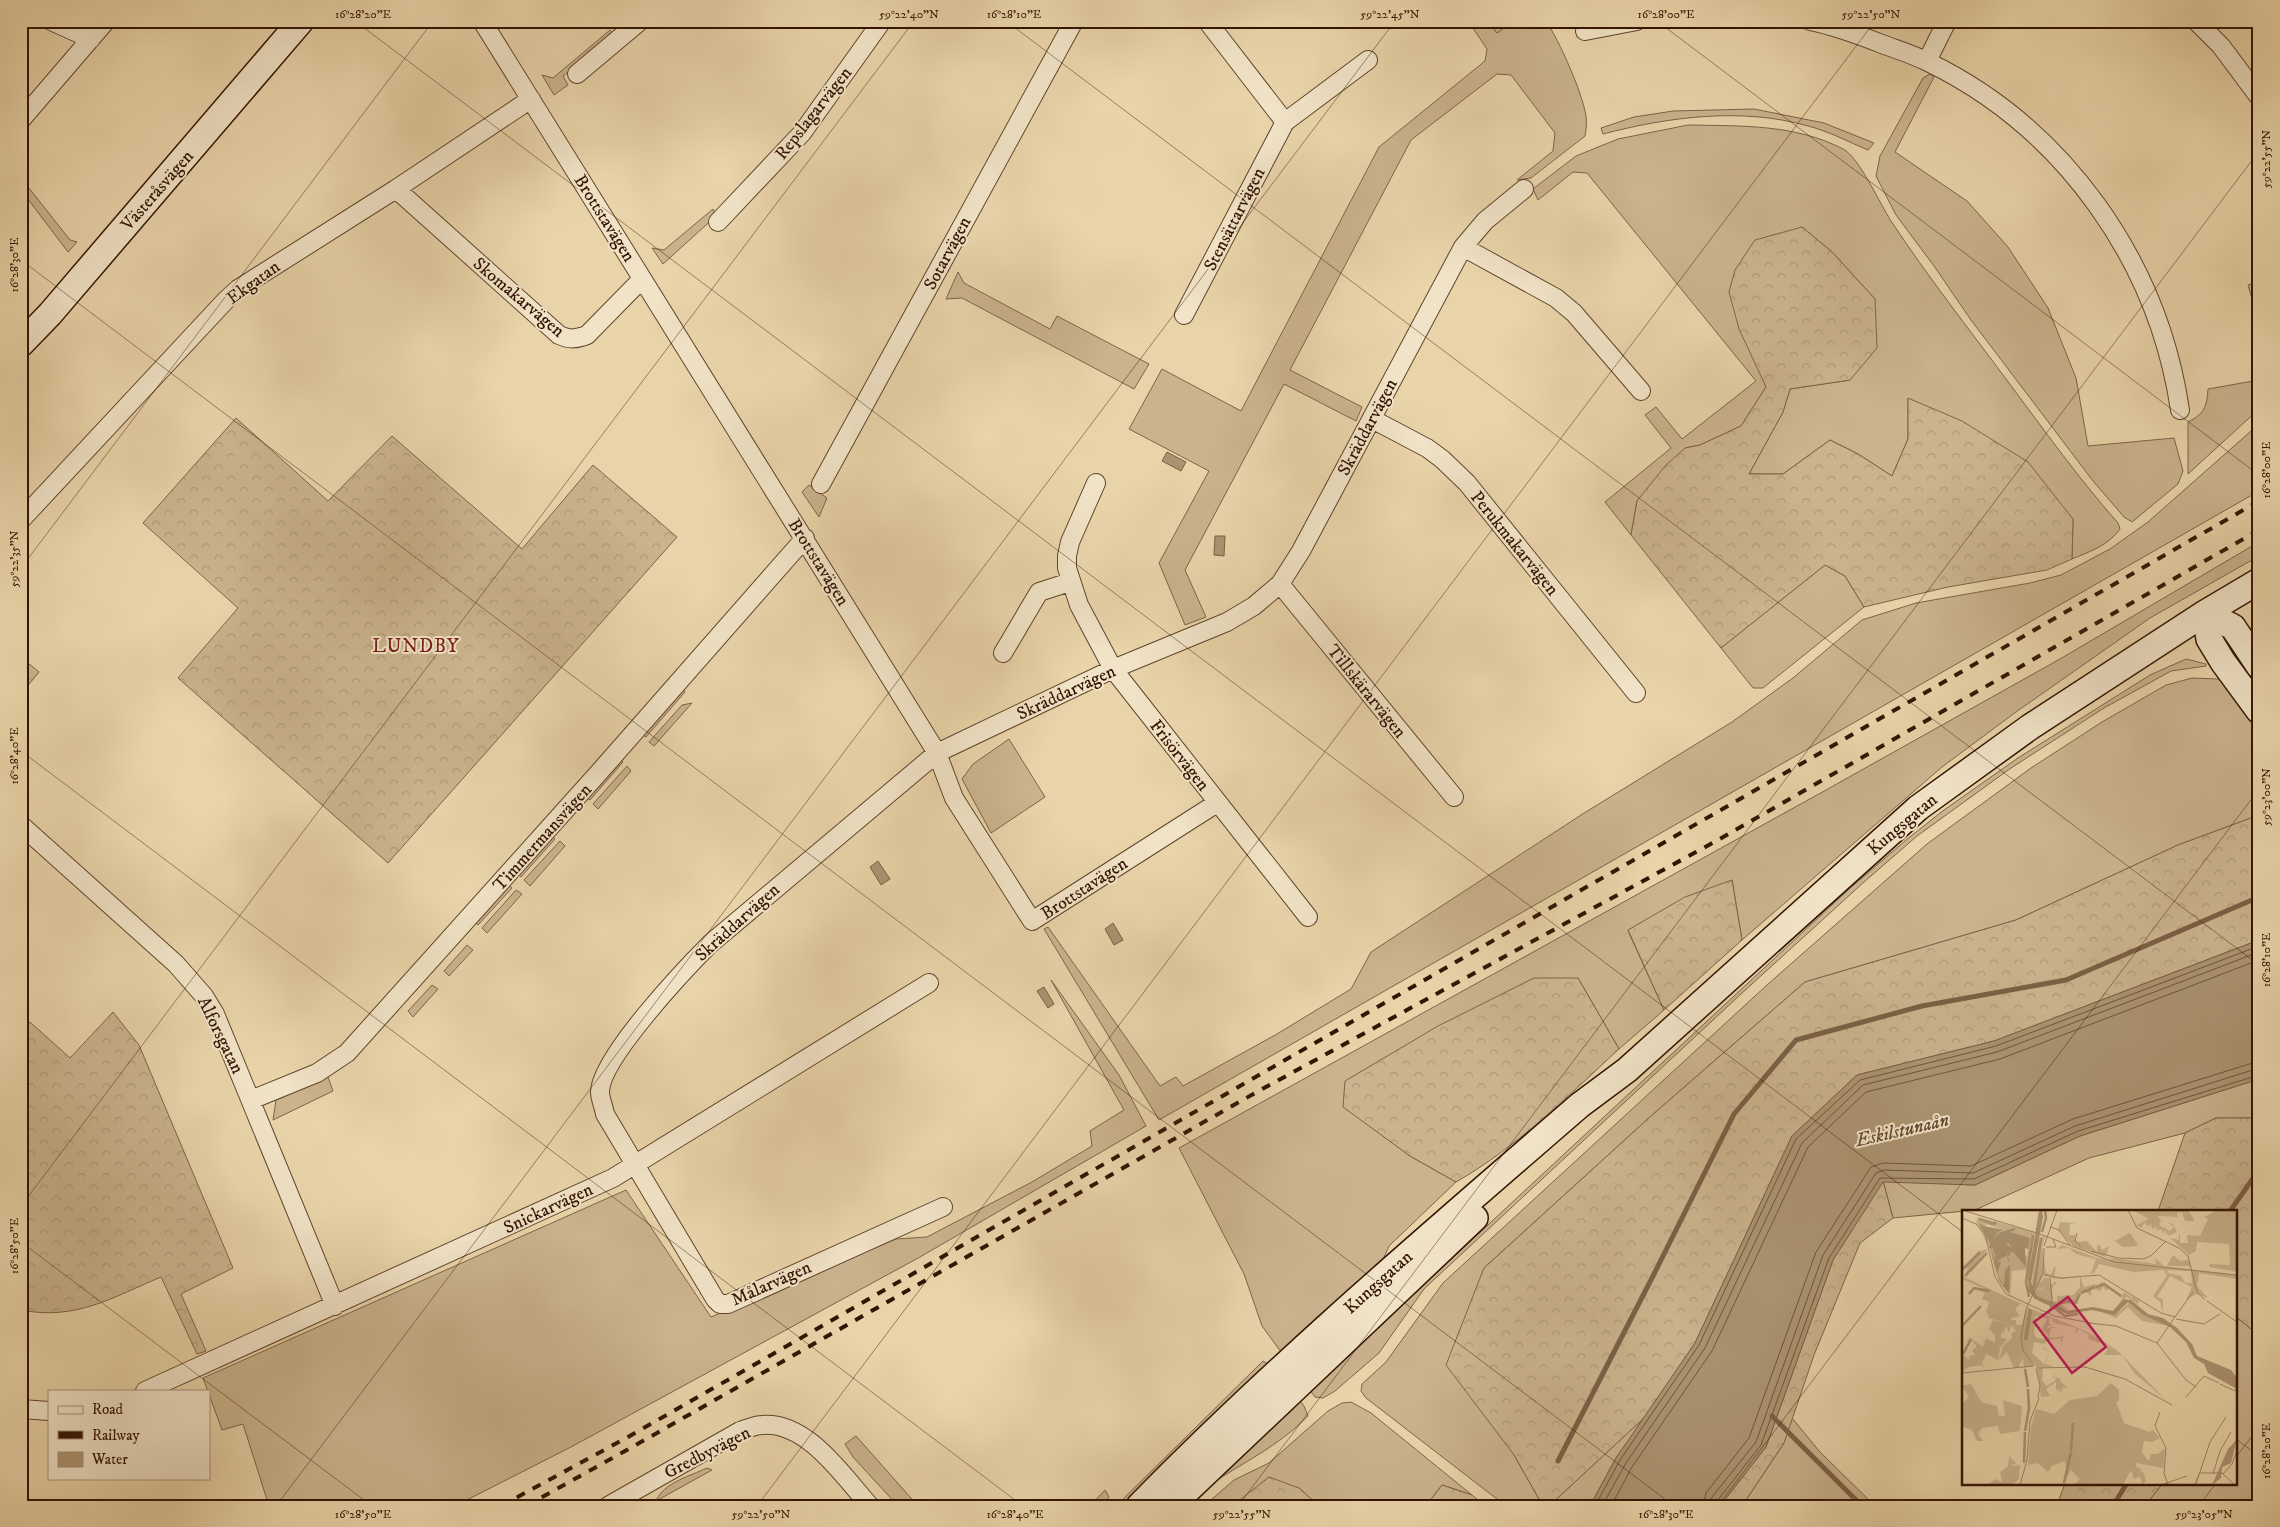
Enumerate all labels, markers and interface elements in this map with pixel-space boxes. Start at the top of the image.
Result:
text: 16°28'20"E [335,7,392,22]
text: 59°22'40"N [879,7,939,22]
text: 16°28'10"E [987,7,1042,22]
text: 59°22'45"N [1360,7,1420,22]
text: 16°28'00"E [1638,7,1695,22]
text: 59°22'50"N [1842,7,1901,22]
street label: Repslagarvägen [771,62,857,165]
text: 59°22'55"N [2259,130,2274,188]
street label: Västeråsvägen [116,145,199,236]
street label: Stensättarvägen [1199,164,1271,275]
street label: Brottstavägen [569,171,640,267]
street label: Sotarvägen [919,213,977,294]
text: 16°28'30"E [7,237,22,292]
street label: Skomakarvägen [468,253,569,343]
street label: Ekgatan [223,256,285,310]
street label: Skräddarvägen [1333,375,1403,480]
text: 16°28'00"E [2259,441,2274,498]
street label: Perukmakarvägen [1465,487,1563,601]
street label: Brottstavägen [783,515,854,611]
text: 59°22'35"N [7,530,22,587]
district label: LUNDBY [372,635,460,658]
street label: Tillskärarvägen [1322,640,1411,743]
street label: Skräddarvägen [1014,660,1120,725]
street label: Frisörvägen [1145,716,1214,796]
text: 16°28'40"E [7,727,22,785]
text: 59°23'00"N [2259,768,2274,826]
street label: Timmermansvägen [489,779,597,896]
street label: Kungsgatan [1863,789,1943,860]
street label: Brottstavägen [1037,852,1132,925]
street label: Skräddarvägen [691,879,785,967]
text: 16°28'10"E [2259,932,2274,987]
street label: Alforsgatan [192,993,248,1078]
water label: Eskilstunaån [1852,1108,1952,1153]
street label: Snickarvägen [500,1178,597,1239]
inset map [1962,1210,2238,1484]
text: 16°28'50"E [7,1217,22,1274]
street label: Kungsgatan [1340,1246,1418,1319]
street label: Målarvägen [728,1256,815,1311]
legend [48,1390,210,1480]
text: Road [92,1400,124,1419]
street label: Gredbyvägen [661,1422,755,1484]
text: 16°28'20"E [2259,1422,2274,1479]
text: Railway [92,1426,140,1445]
text: Water [91,1450,128,1469]
text: 16°28'50"E [335,1507,392,1522]
text: 59°22'50"N [732,1507,791,1522]
text: 16°28'40"E [986,1507,1044,1522]
text: 59°22'55"N [1213,1507,1271,1522]
text: 16°28'30"E [1639,1507,1694,1522]
text: 59°23'05"N [2175,1507,2233,1522]

